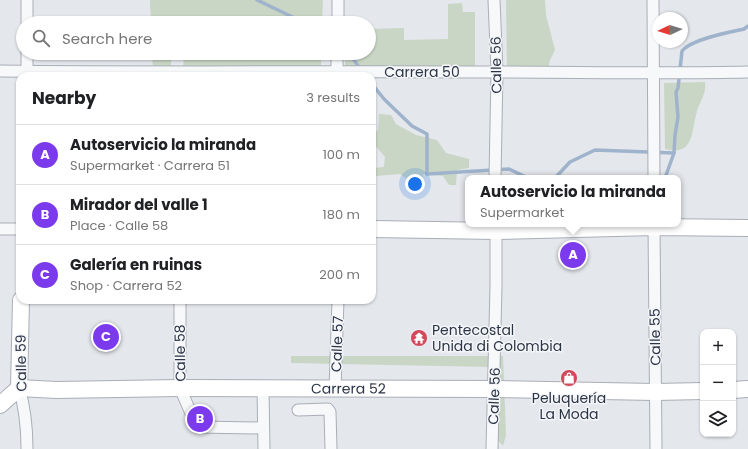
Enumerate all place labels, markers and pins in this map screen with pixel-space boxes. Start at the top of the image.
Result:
pin: A [560,240,586,270]
place label: Pentecostal Unida di Colombia [432,320,562,356]
pin: C [93,322,119,352]
temple icon: Pentecostal Unida di Colombia [409,328,429,348]
shop icon: Peluquería La Moda [559,368,579,388]
place label: Peluquería La Moda [532,388,606,424]
pin: B [187,404,213,434]

